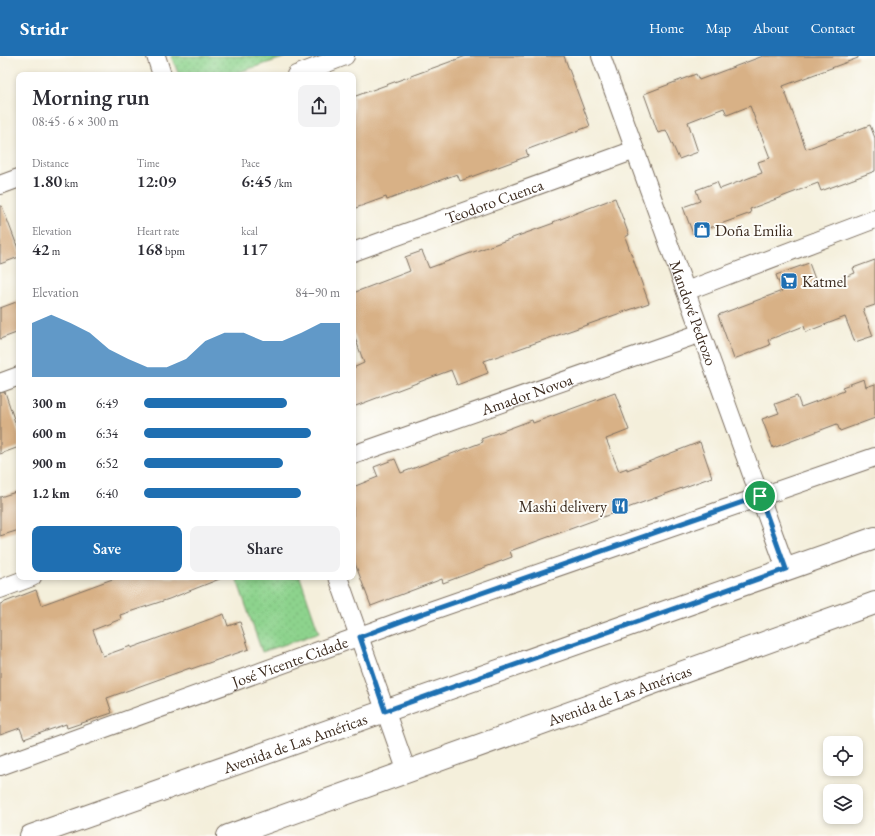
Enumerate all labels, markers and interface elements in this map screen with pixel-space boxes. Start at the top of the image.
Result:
text: Stridr [20,16,68,41]
text: Home [649,19,684,37]
text: Map [706,19,731,37]
text: About [753,19,789,37]
text: Contact [811,19,855,37]
text: Morning run [32,83,150,112]
button: share [298,85,340,127]
text: 08:45 · 6 × 300 m [32,113,119,130]
text: Distance [32,156,69,170]
text: Time [137,156,160,170]
text: Pace [241,156,260,170]
text: 1.80 [32,170,62,192]
text: 12:09 [137,170,176,192]
text: 6:45 [241,170,272,192]
street label: Teodoro Cuenca [442,174,547,229]
text: km [62,176,78,190]
text: /km [272,176,292,190]
shop icon: Doña Emilia [692,220,712,240]
place label: Doña Emilia [715,220,793,241]
text: Elevation [32,224,72,238]
text: Heart rate [137,224,179,238]
text: kcal [241,224,258,238]
text: 42 [32,238,49,260]
text: 168 [137,238,163,260]
text: 117 [241,238,268,260]
text: m [49,244,60,258]
text: bpm [163,244,185,258]
street label: Mandové Pedrozo [665,258,722,368]
supermarket icon: Katmel [779,271,799,291]
place label: Katmel [802,271,847,292]
text: Elevation [32,284,79,301]
text: 84–90 m [295,284,340,301]
street label: Amador Novoa [477,369,576,421]
text: 300 m [32,395,66,412]
text: 6:49 [96,395,118,412]
text: 600 m [32,425,66,442]
text: 6:34 [96,425,118,442]
text: 900 m [32,455,66,472]
text: 6:52 [96,455,118,472]
pin [743,479,777,513]
text: 1.2 km [32,485,70,502]
text: 6:40 [96,485,118,502]
icon: arrive [749,485,771,507]
place label: Mashi delivery [519,496,608,517]
restaurant icon: Mashi delivery [610,496,630,516]
button: Save [32,526,182,572]
button: Share [190,526,340,572]
street label: José Vicente Cidade [227,631,351,693]
street label: Avenida de Las Américas [544,660,694,731]
street label: Avenida de Las Américas [219,708,370,779]
map controls [823,736,863,824]
button: locate [823,736,863,776]
button: layers [823,784,863,824]

